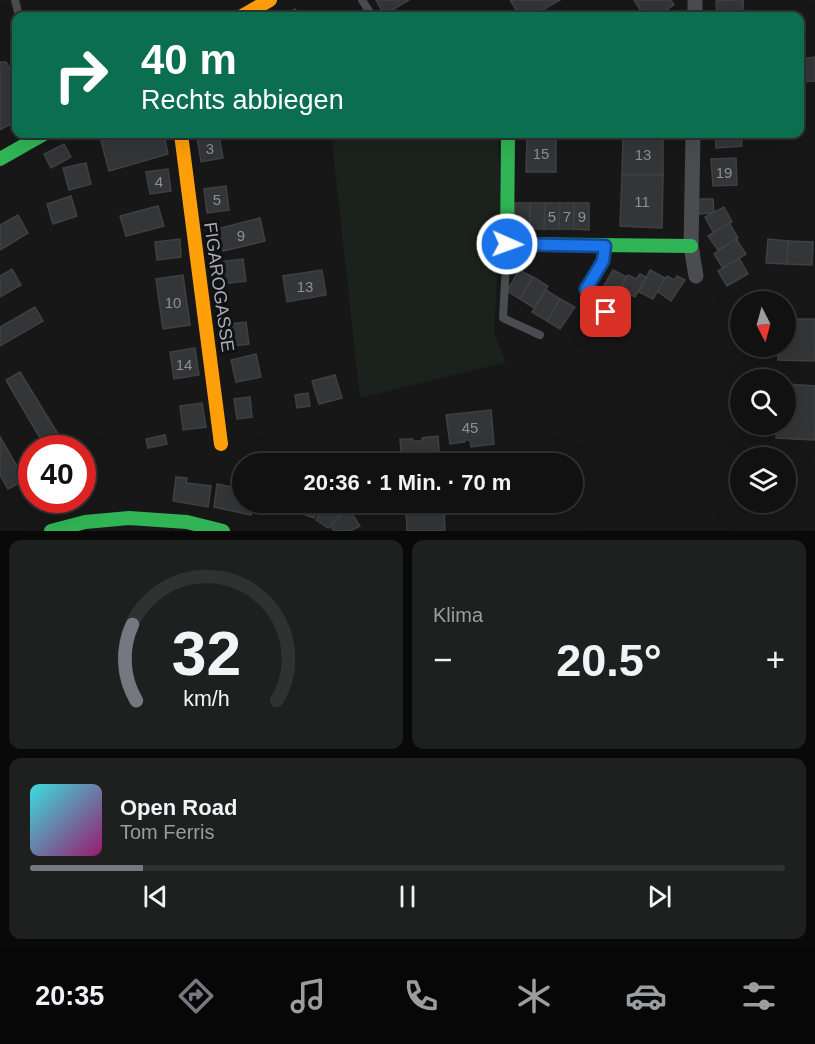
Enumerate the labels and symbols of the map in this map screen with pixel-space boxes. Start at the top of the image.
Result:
house number: 3 [206,140,214,157]
house number: 15 [533,145,549,162]
house number: 13 [635,146,651,163]
house number: 19 [716,164,732,181]
house number: 4 [155,173,163,190]
house number: 5 [213,191,221,208]
house number: 11 [634,193,650,210]
house number: 5 [548,208,556,225]
house number: 7 [563,208,571,225]
house number: 9 [578,208,586,225]
position arrow [475,212,539,276]
street label: FIGAROGASSE [200,221,238,353]
house number: 9 [237,227,245,244]
house number: 13 [297,278,313,295]
pin [580,286,631,337]
north arrow [730,291,796,357]
house number: 10 [165,294,181,311]
house number: 14 [176,356,192,373]
house number: 45 [462,419,478,436]
speed limit sign: 40 [18,435,96,513]

